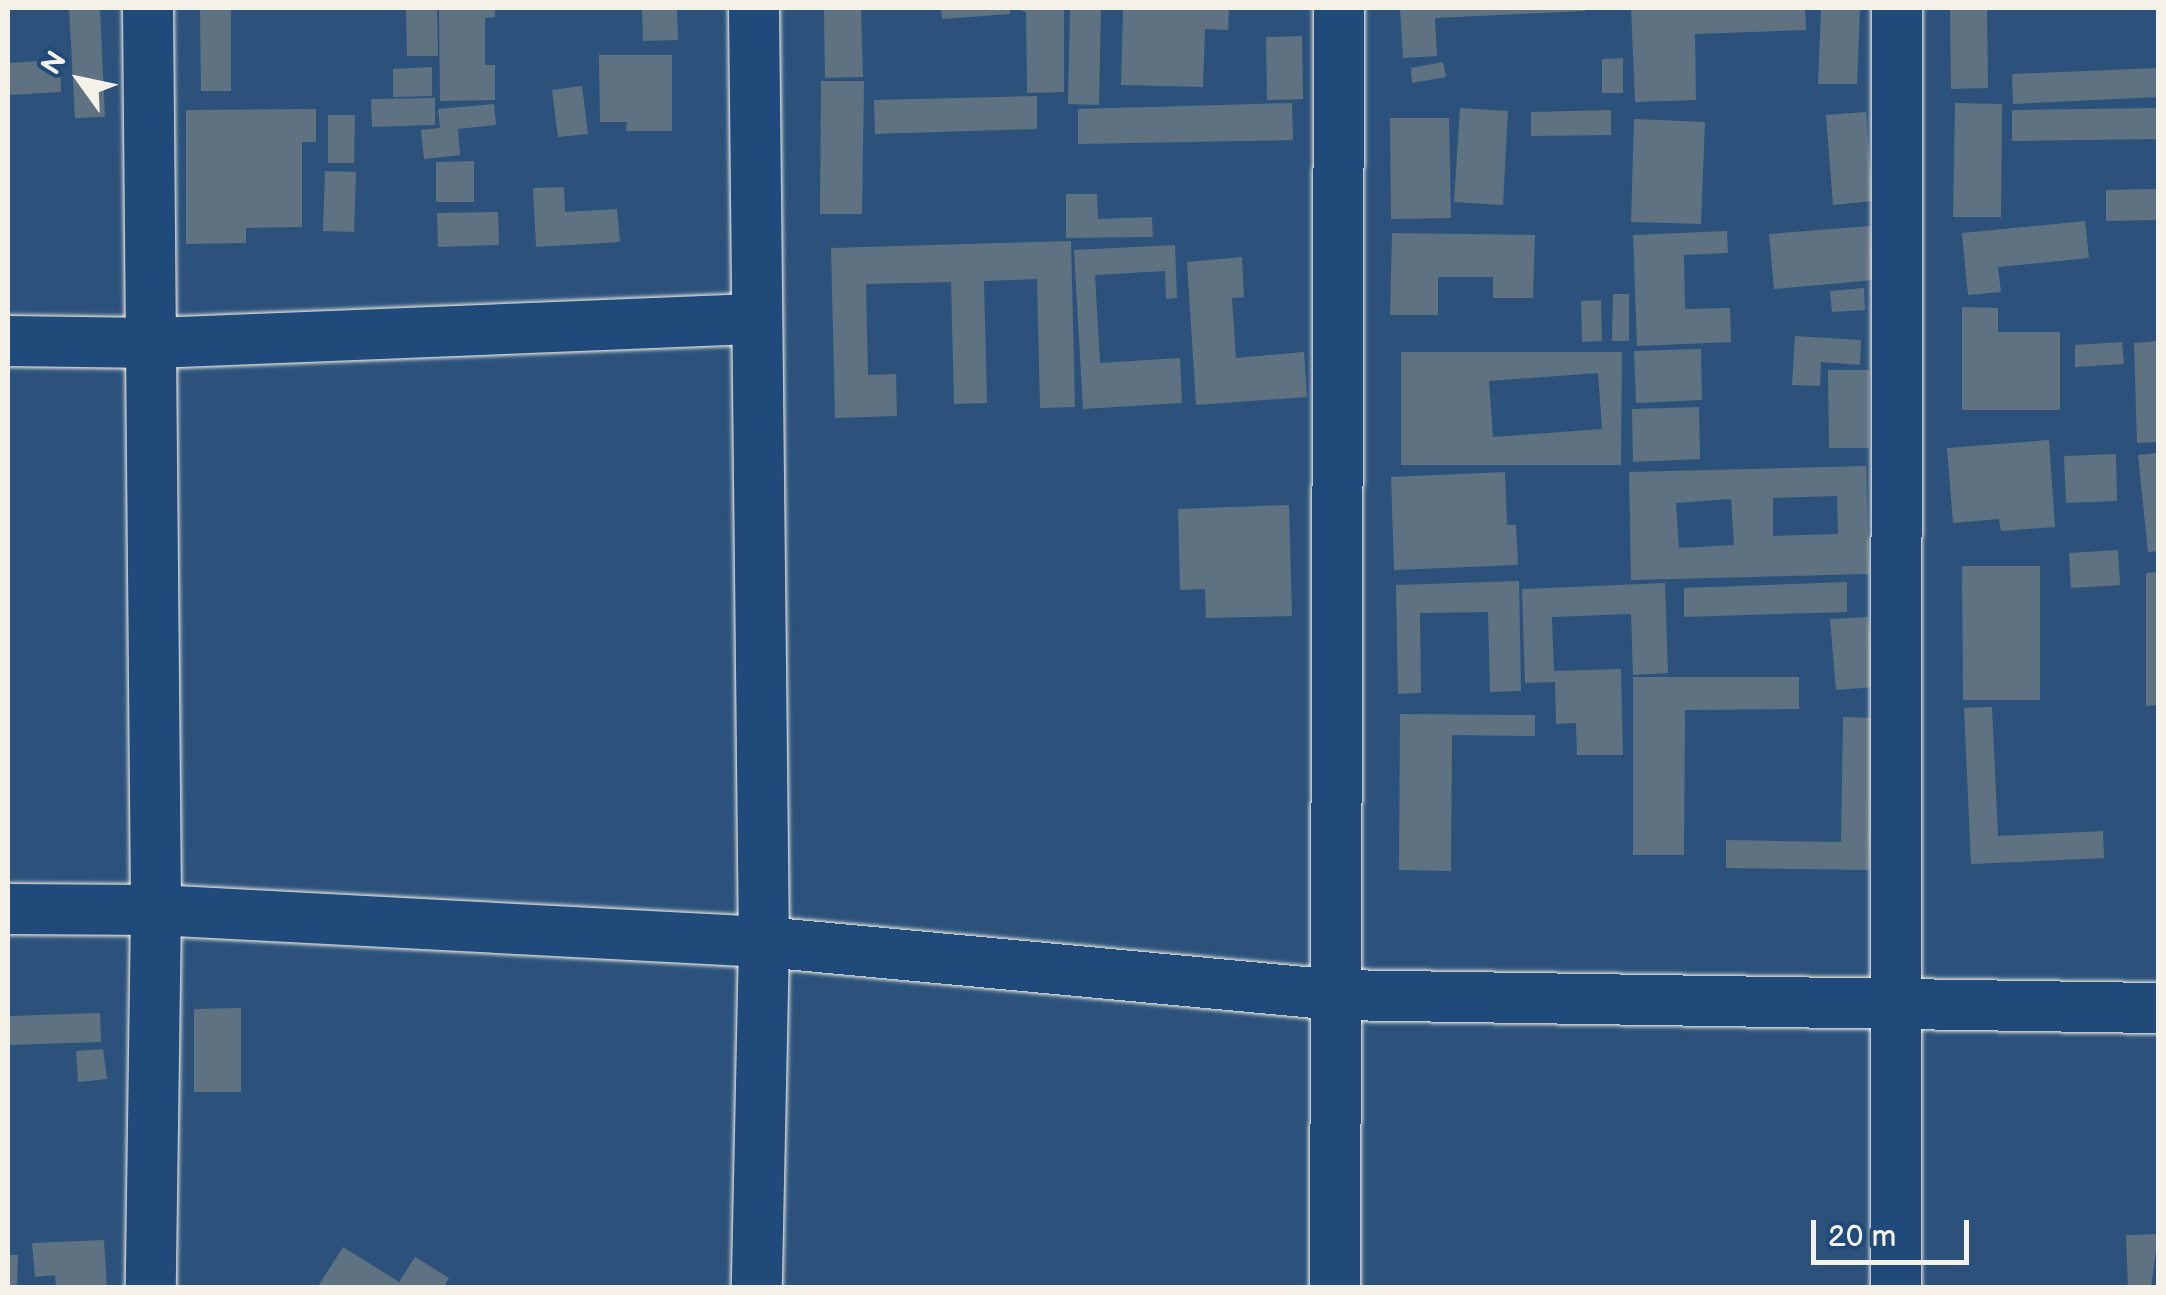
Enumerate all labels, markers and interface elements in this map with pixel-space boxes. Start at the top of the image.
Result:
north arrow [30,30,130,130]
text: N [35,46,74,81]
scale bar [1816,1200,1974,1262]
text: 20 m [1828,1219,1896,1255]

